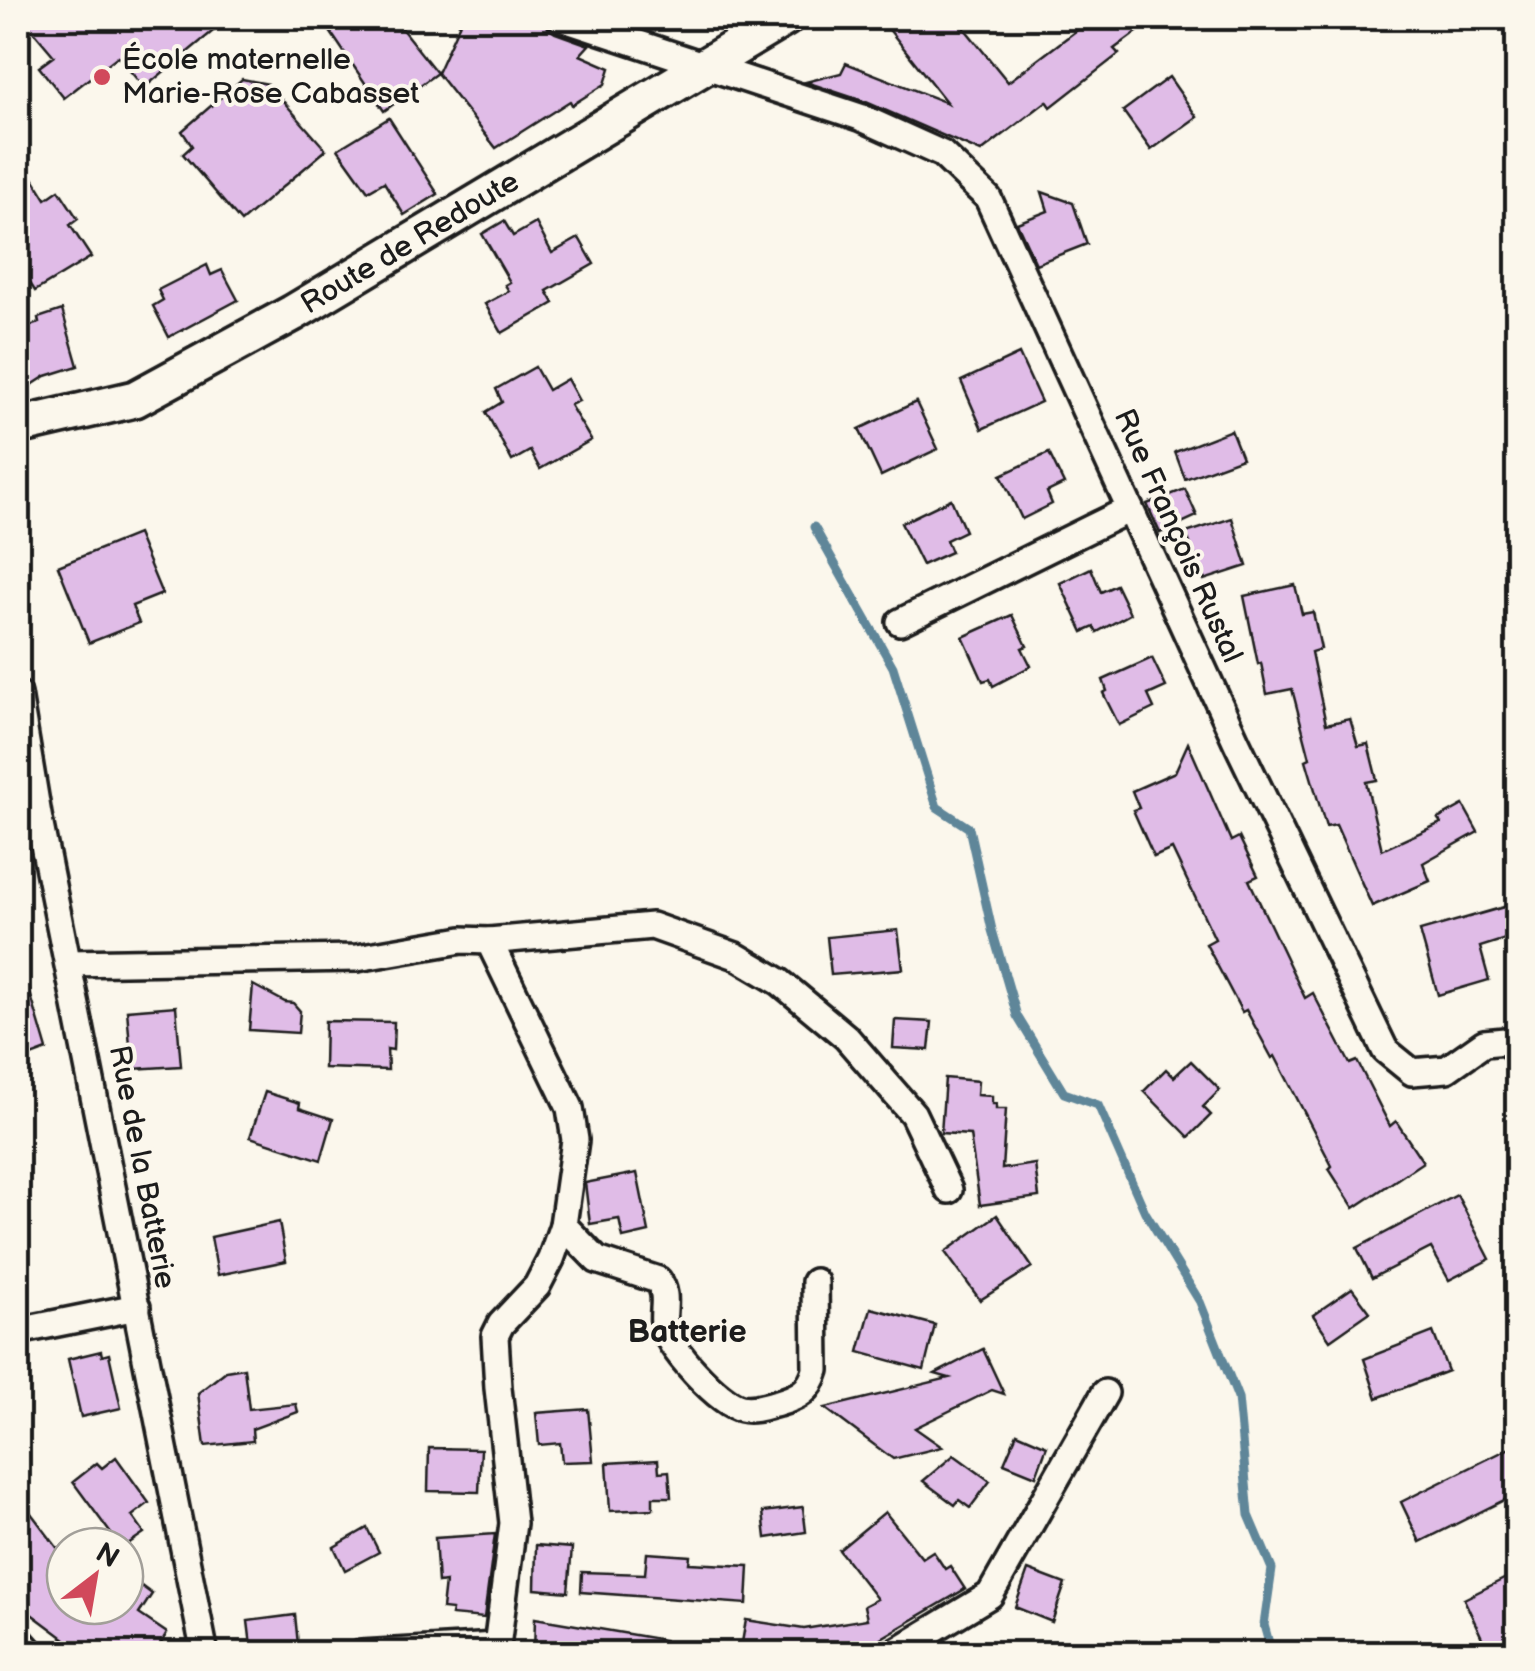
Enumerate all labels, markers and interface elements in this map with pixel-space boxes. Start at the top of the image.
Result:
place label: École maternelle Marie-Rose Cabasset [122,41,419,112]
marker: École maternelle Marie-Rose Cabasset [91,66,113,88]
street label: Route de Redoute [294,164,526,322]
street label: Rue François Rustal [1106,404,1250,668]
street label: Rue de la Batterie [101,1042,183,1292]
district label: Batterie [627,1313,747,1352]
north arrow [45,1526,145,1626]
text: N [90,1536,125,1575]

